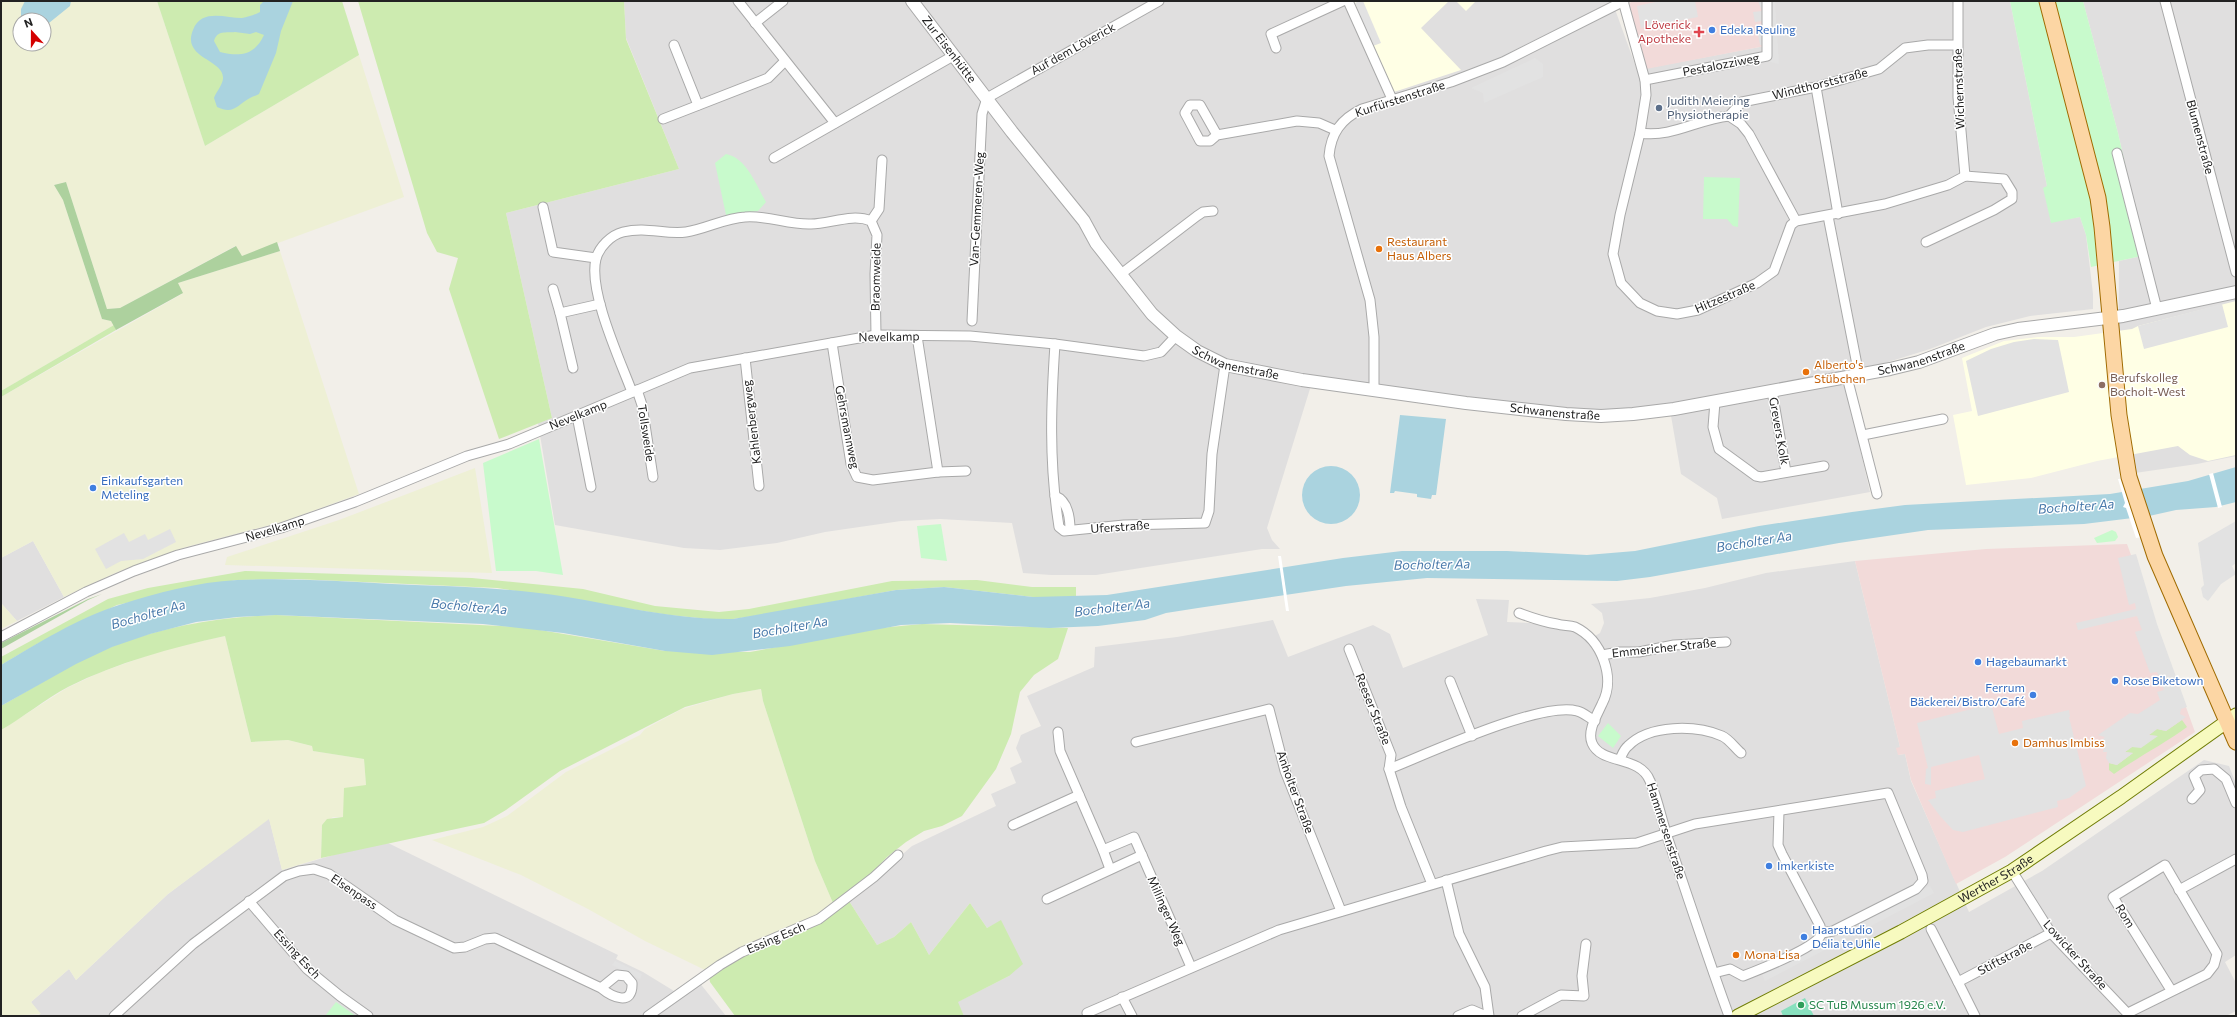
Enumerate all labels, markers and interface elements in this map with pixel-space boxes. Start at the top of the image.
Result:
north arrow [12,12,52,52]
street label: Zur Eisenhütte [920,13,980,85]
text: N [22,15,34,30]
place label: Löverick Apotheke [1638,17,1691,45]
street label: Auf dem Löverick [1028,19,1118,77]
place label: Edeka Reuling [1720,22,1796,36]
marker: Edeka Reuling [1707,25,1717,35]
marker: Löverick Apotheke [1694,27,1704,37]
street label: Wichernstraße [1950,48,1966,130]
street label: Pestalozziweg [1681,50,1761,78]
street label: Windthorststraße [1771,64,1869,102]
street label: Kurfürstenstraße [1353,77,1446,119]
place label: Judith Meiering Physiotherapie [1667,93,1750,121]
street label: Blumenstraße [2184,98,2218,175]
marker: Judith Meiering Physiotherapie [1654,103,1664,113]
street label: Van-Gemmeren-Weg [966,151,986,267]
place label: Restaurant Haus Albers [1387,234,1452,262]
street label: Braomweide [867,243,883,311]
marker: Restaurant Haus Albers [1374,244,1384,254]
street label: Hitzestraße [1692,277,1757,315]
street label: Nevelkamp [858,328,920,344]
street label: Schwanenstraße [1876,338,1966,377]
street label: Schwanenstraße [1190,342,1280,381]
place label: Alberto's Stübchen [1814,357,1866,385]
marker: Alberto's Stübchen [1801,367,1811,377]
place label: Berufskolleg Bocholt-West [2110,370,2185,398]
street label: Kahlenbergweg [739,379,763,465]
marker: Berufskolleg Bocholt-West [2097,380,2107,390]
street label: Gehrsmannweg [833,384,863,470]
street label: Nevelkamp [547,396,608,432]
street label: Grevers Kolk [1767,396,1793,466]
street label: Schwanenstraße [1509,400,1601,422]
street label: Tollsweide [636,403,658,462]
place label: Einkaufsgarten Meteling [101,473,183,501]
marker: Einkaufsgarten Meteling [88,483,98,493]
water label: Bocholter Aa [2037,495,2115,517]
street label: Nevelkamp [244,512,306,544]
street label: Uferstraße [1090,517,1150,535]
water label: Bocholter Aa [1715,527,1793,555]
water label: Bocholter Aa [1394,555,1471,573]
water label: Bocholter Aa [1073,594,1151,620]
water label: Bocholter Aa [430,595,508,617]
water label: Bocholter Aa [109,596,187,632]
water label: Bocholter Aa [751,612,829,642]
street label: Emmericher Straße [1611,635,1717,659]
place label: Hagebaumarkt [1986,654,2067,668]
marker: Hagebaumarkt [1973,657,1983,667]
street label: Reeser Straße [1353,671,1395,746]
place label: Rose Biketown [2123,673,2203,687]
marker: Rose Biketown [2110,676,2120,686]
place label: Ferrum Bäckerei/Bistro/Café [1910,680,2025,708]
marker: Ferrum Bäckerei/Bistro/Café [2028,690,2038,700]
place label: Damhus Imbiss [2023,735,2105,749]
marker: Damhus Imbiss [2010,738,2020,748]
street label: Anholter Straße [1275,748,1317,835]
street label: Hammersenstraße [1645,781,1689,881]
street label: Werther Straße [1955,851,2035,905]
place label: Imkerkiste [1777,858,1834,872]
marker: Imkerkiste [1764,861,1774,871]
street label: Elsenpass [329,871,380,912]
street label: Millinger Weg [1145,874,1189,948]
street label: Rom [2113,901,2138,930]
street label: Lowicker Straße [2041,917,2111,992]
street label: Essing Esch [744,918,807,956]
place label: Haarstudio Delia te Uhle [1812,922,1880,950]
street label: Essing Esch [271,926,324,981]
marker: Haarstudio Delia te Uhle [1799,932,1809,942]
street label: Stiftstraße [1975,937,2034,977]
place label: Mona Lisa [1744,947,1800,961]
marker: Mona Lisa [1731,950,1741,960]
place label: SC TuB Mussum 1926 e.V. [1809,997,1946,1011]
marker: SC TuB Mussum 1926 e.V. [1796,1000,1806,1010]

